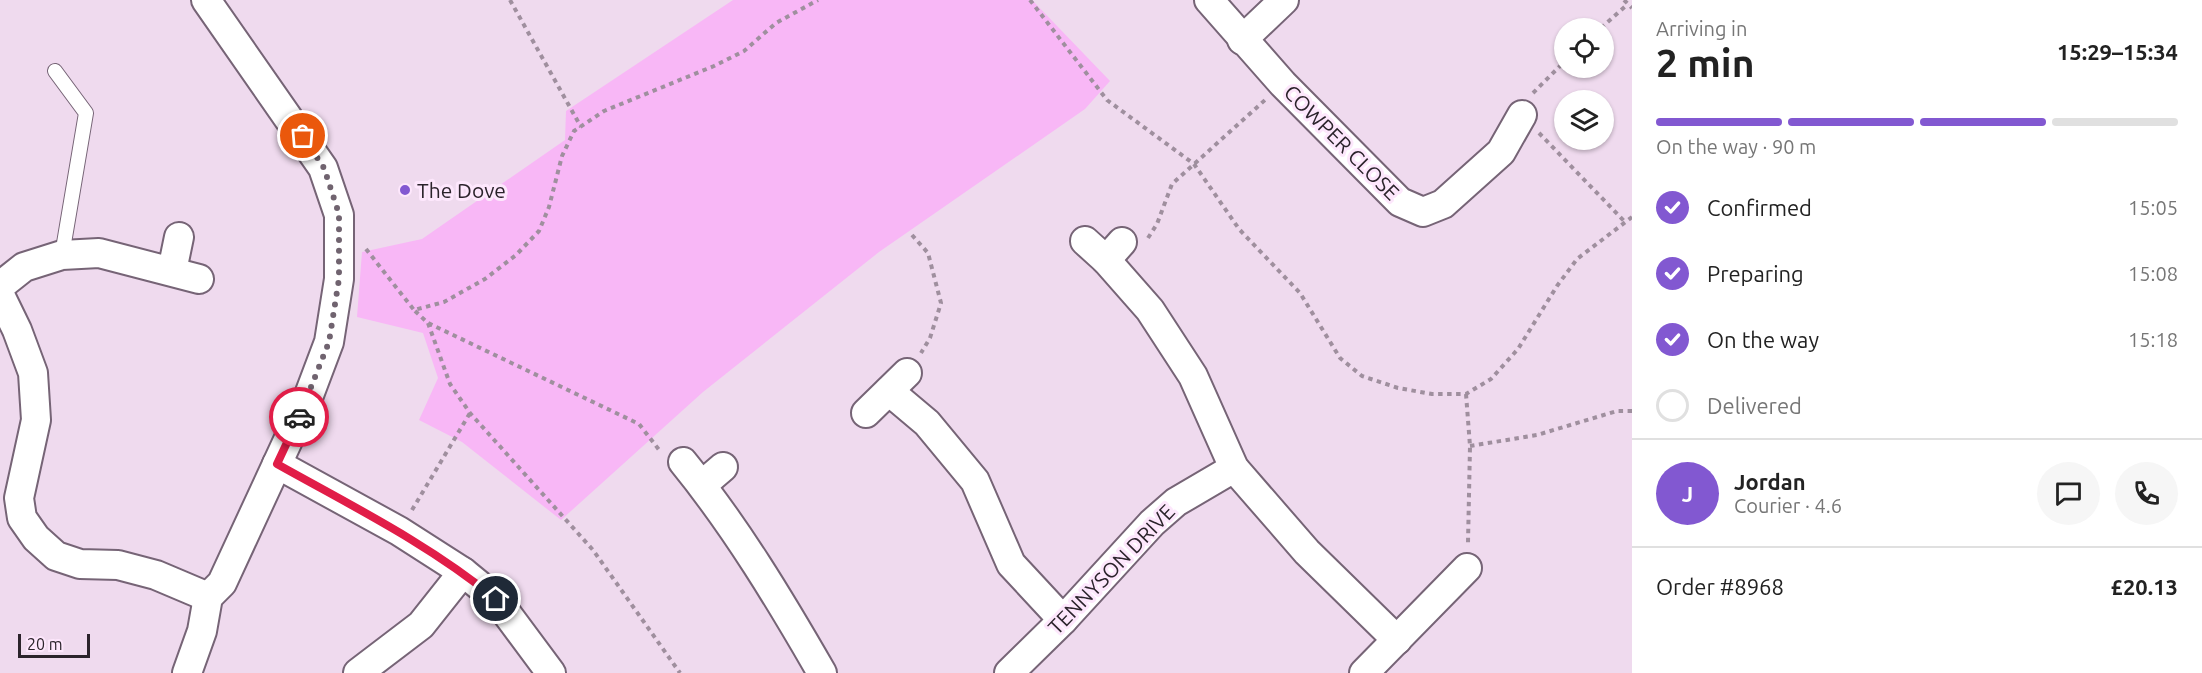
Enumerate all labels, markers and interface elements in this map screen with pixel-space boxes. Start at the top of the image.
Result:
text: Arriving in [1656,17,1747,40]
map controls [1554,18,1614,150]
button: locate [1554,18,1614,78]
text: 15:29–15:34 [2057,39,2178,64]
text: 2 min [1656,41,1755,84]
street label: COWPER CLOSE [1280,80,1404,204]
button: layers [1554,90,1614,150]
pin [277,110,328,161]
icon: bag [286,119,319,152]
text: On the way · 90 m [1656,135,1816,158]
place label: The Dove [417,178,506,202]
marker: The Dove [398,183,412,197]
icon: check [1656,191,1689,224]
text: Confirmed [1707,195,1812,220]
text: 15:05 [2128,196,2178,219]
icon: check [1656,257,1689,290]
text: Preparing [1707,261,1804,286]
text: 15:08 [2128,262,2178,285]
icon: check [1656,323,1689,356]
text: On the way [1707,327,1819,352]
text: 15:18 [2128,328,2178,351]
courier [269,387,329,447]
text: Delivered [1707,393,1802,418]
icon: car [283,401,316,434]
button: chat [2037,462,2100,525]
button: phone [2115,462,2178,525]
text: Jordan [1734,469,1806,494]
text: J [1682,481,1693,506]
text: Courier · 4.6 [1734,494,1842,517]
street label: TENNYSON DRIVE [1043,499,1179,639]
pin [470,573,521,624]
text: Order #8968 [1656,574,1784,599]
text: £20.13 [2111,574,2178,599]
icon: home [479,582,512,615]
scale bar [18,631,90,658]
text: 20 m [27,635,63,653]

